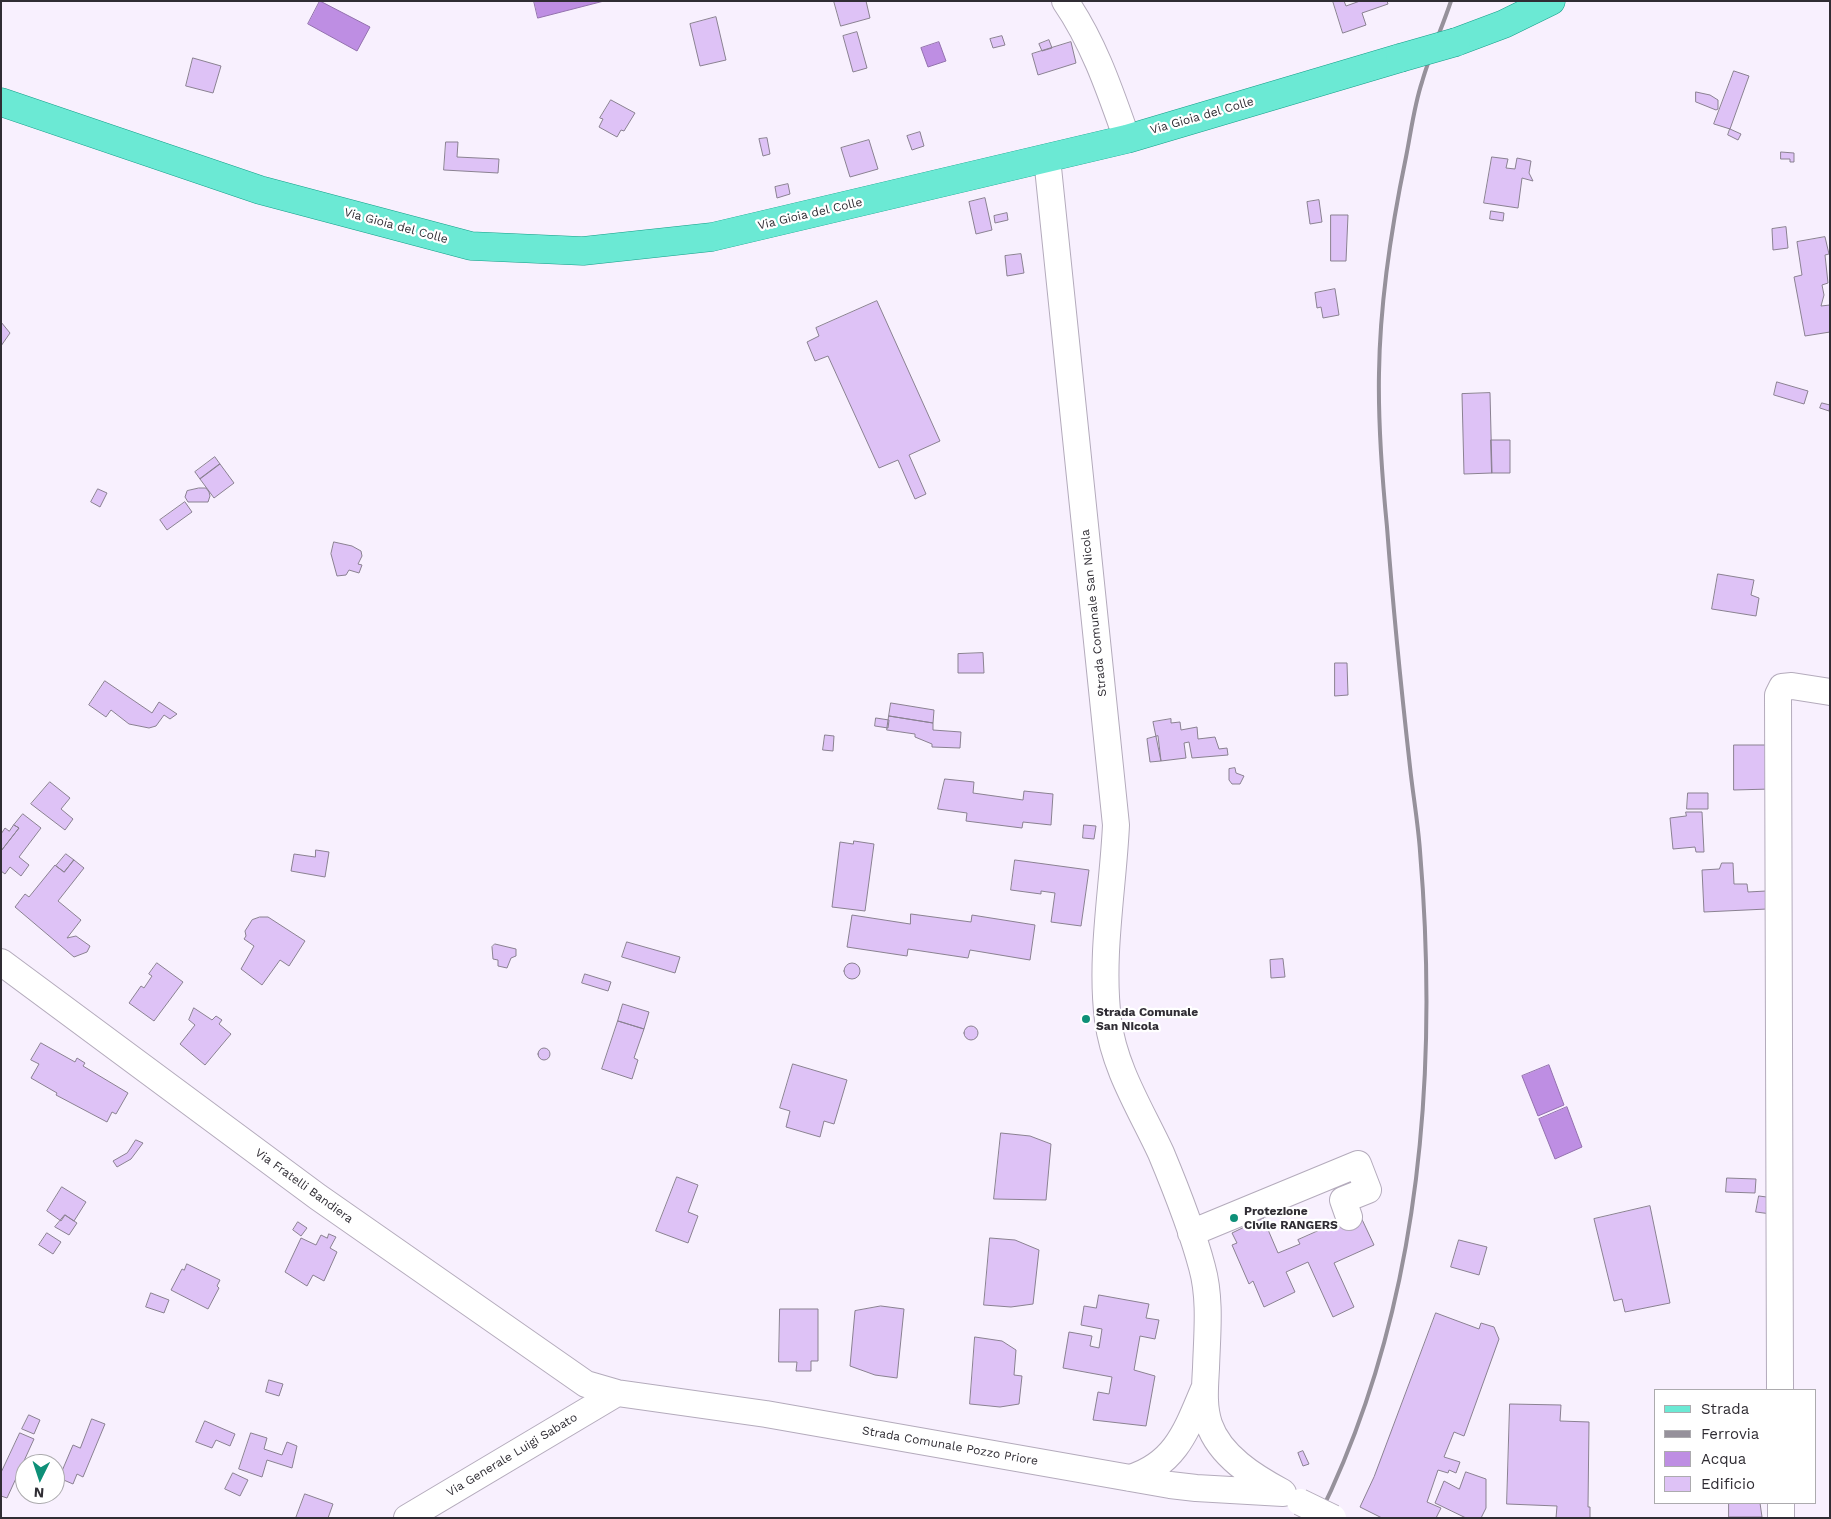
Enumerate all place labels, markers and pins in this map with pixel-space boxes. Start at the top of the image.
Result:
place label: Strada Comunale San Nicola [1096,1005,1198,1033]
marker: Strada Comunale San Nicola [1080,1013,1092,1025]
place label: Protezione Civile RANGERS [1244,1204,1338,1232]
marker: Protezione Civile RANGERS [1228,1212,1240,1224]

